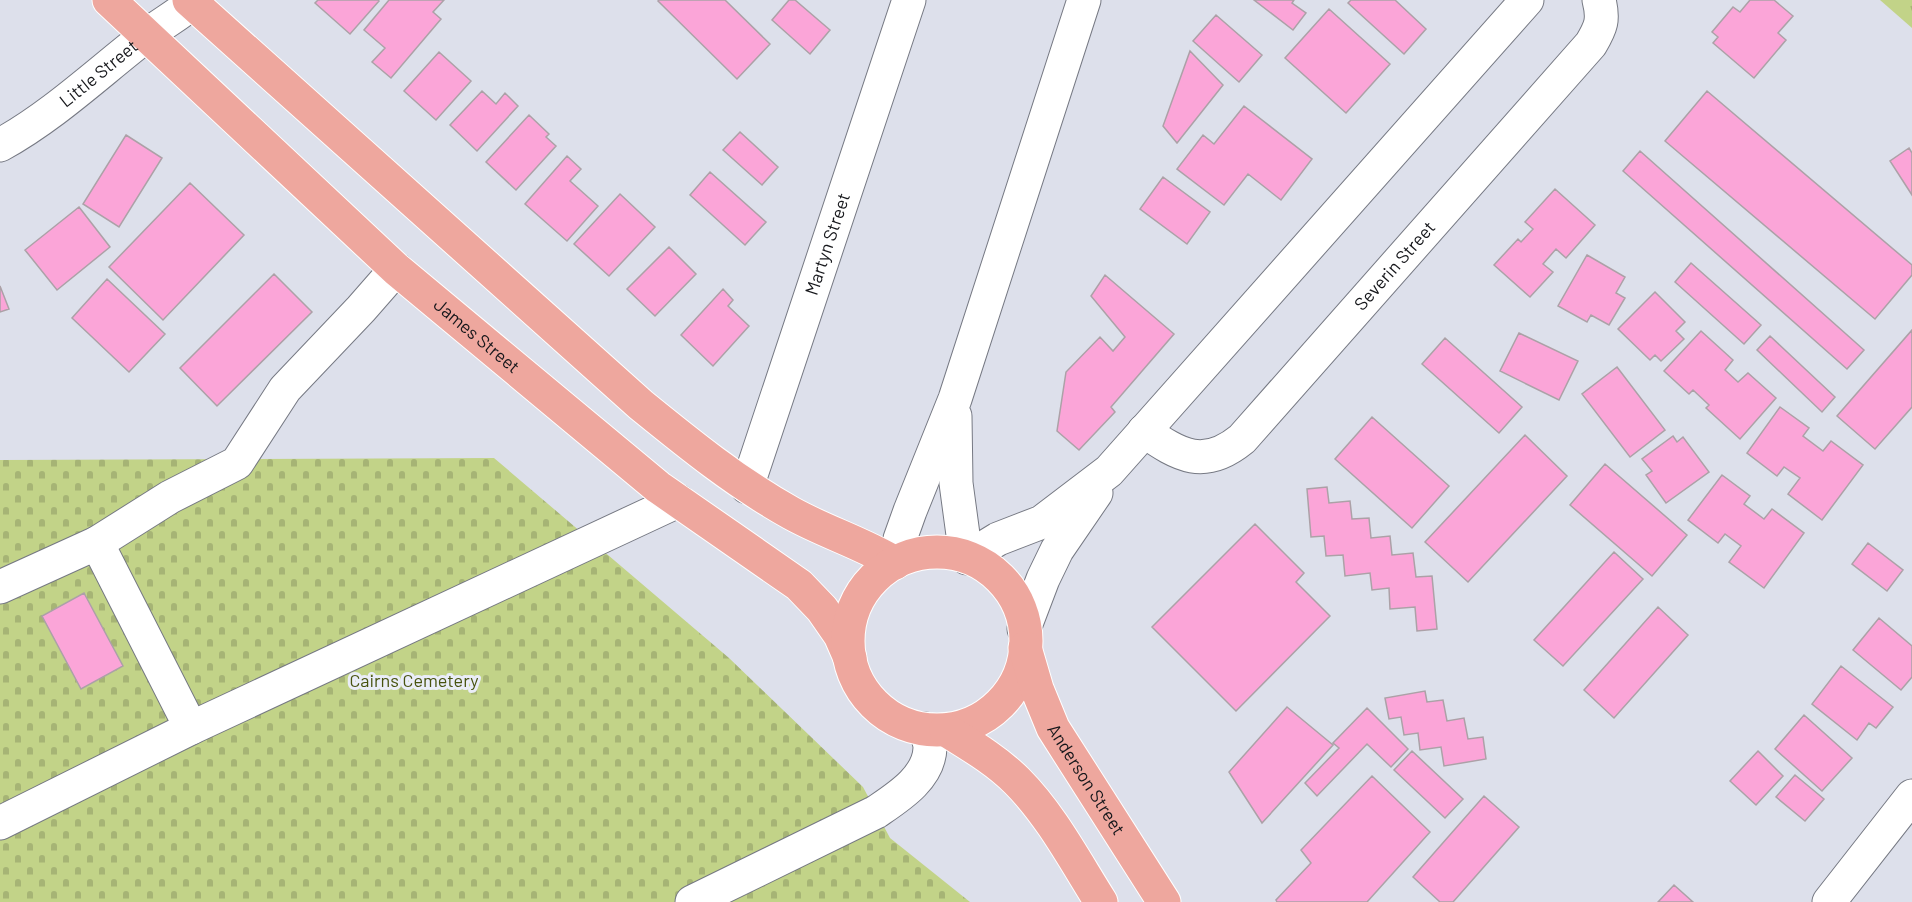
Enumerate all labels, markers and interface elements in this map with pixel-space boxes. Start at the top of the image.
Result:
street label: Little Street [55,35,142,111]
street label: Martyn Street [800,190,854,298]
street label: Severin Street [1349,216,1439,314]
street label: James Street [430,293,525,377]
park label: Cairns Cemetery [349,669,479,691]
street label: Anderson Street [1043,719,1130,839]

